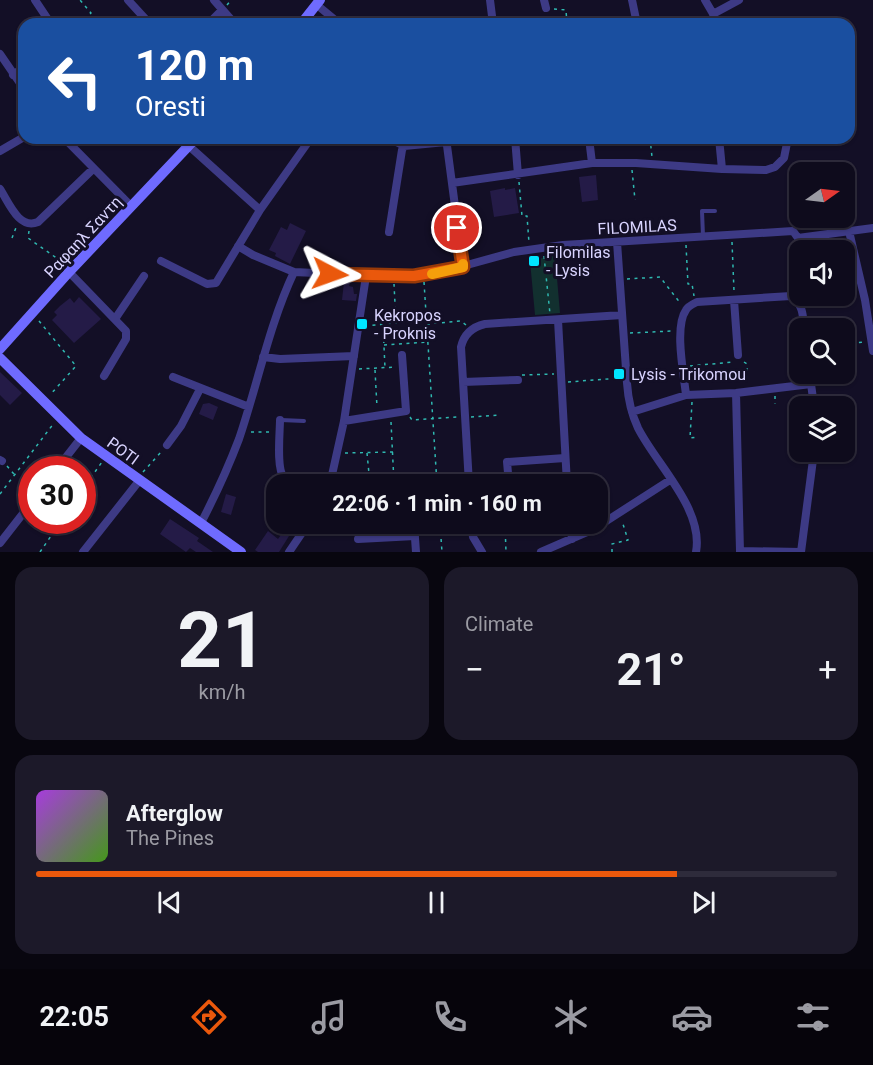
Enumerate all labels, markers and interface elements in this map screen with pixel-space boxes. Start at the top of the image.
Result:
text: 120 m [135,41,254,90]
icon: left [36,42,114,120]
text: Oresti [135,91,206,123]
north arrow [789,162,855,228]
map controls [789,162,855,462]
street label: Ραφαηλ Σαντη [40,192,126,282]
pin [431,202,482,253]
icon: arrive [440,211,473,244]
street label: FILOMILAS [597,215,677,239]
button: sound [789,240,855,306]
position arrow [298,242,362,306]
place label: Filomilas - Lysis [546,243,611,280]
marker: Filomilas - Lysis [527,254,541,268]
place label: Kekropos - Proknis [374,306,441,343]
marker: Kekropos - Proknis [355,317,369,331]
button: search [789,318,855,384]
place label: Lysis - Trikomou [631,365,746,384]
marker: Lysis - Trikomou [612,367,626,381]
button: layers [789,396,855,462]
street label: POTI [103,433,143,469]
speed limit sign: 30 [18,456,96,534]
text: 22:06 · 1 min · 160 m [332,491,542,516]
text: 21 [177,595,267,686]
text: Climate [465,612,533,636]
text: 21° [616,643,686,696]
text: − [465,650,484,689]
text: + [818,650,837,689]
text: km/h [199,680,245,704]
text: Afterglow [126,801,223,826]
text: The Pines [126,826,214,850]
icon: previous [153,886,186,919]
icon: pause [420,886,453,919]
icon: next [687,886,720,919]
icon: directions [188,996,230,1038]
icon: music [308,996,350,1038]
icon: phone [429,996,471,1038]
icon: climate [550,996,592,1038]
icon: car [671,996,713,1038]
icon: filters [792,996,834,1038]
text: 22:05 [39,1001,109,1033]

